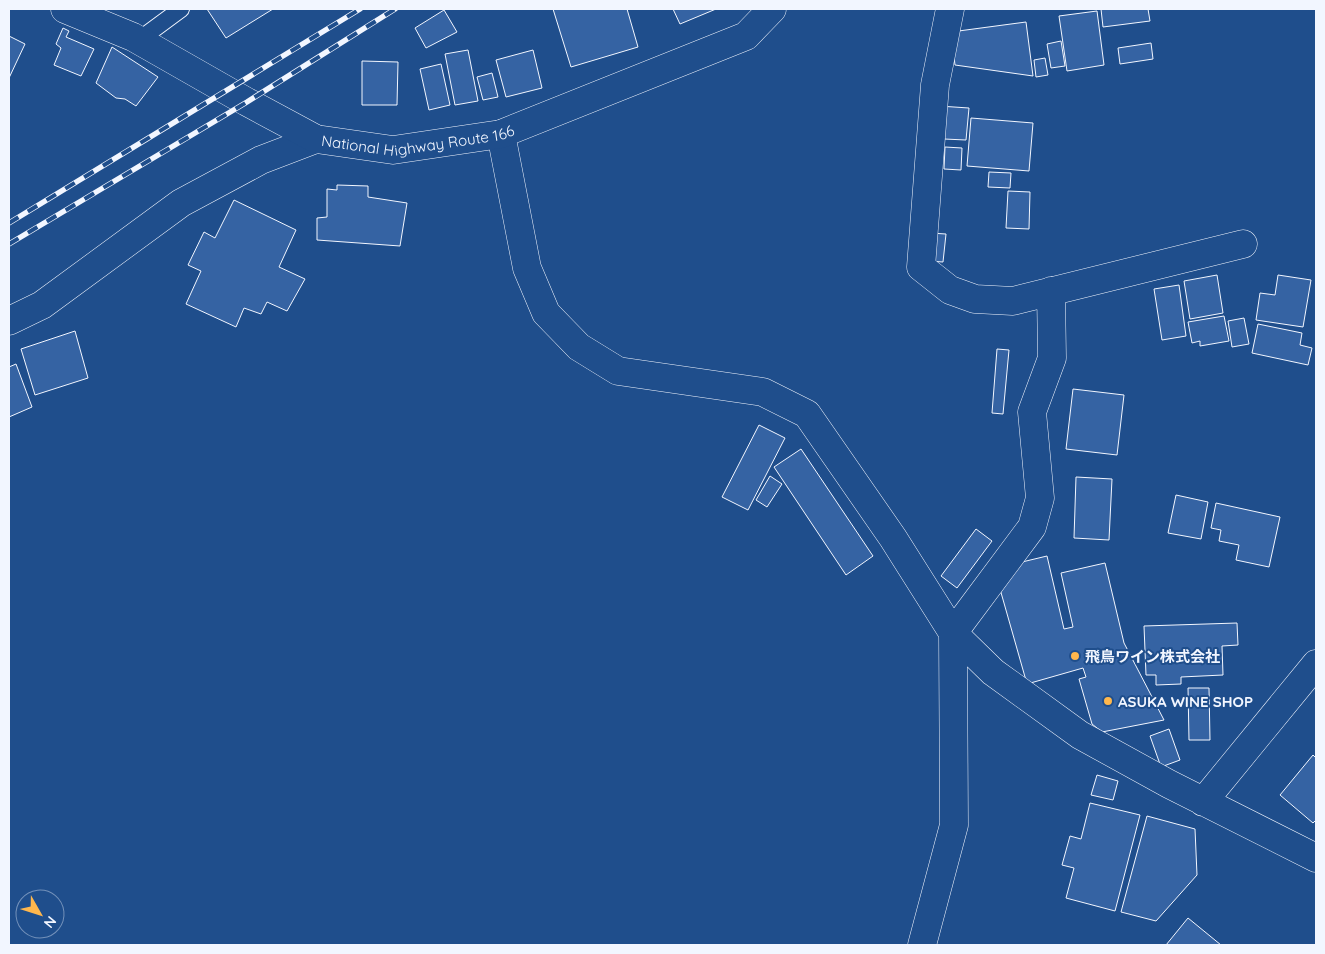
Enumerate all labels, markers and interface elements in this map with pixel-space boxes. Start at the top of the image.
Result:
street label: National Highway Route 166 [320,120,517,160]
place label: 飛鳥ワイン株式会社 [1085,647,1220,666]
marker: 飛鳥ワイン株式会社 [1069,650,1081,662]
place label: ASUKA WINE SHOP [1118,692,1253,711]
marker: ASUKA WINE SHOP [1102,695,1114,707]
north arrow [15,889,65,939]
text: N [40,913,60,932]

